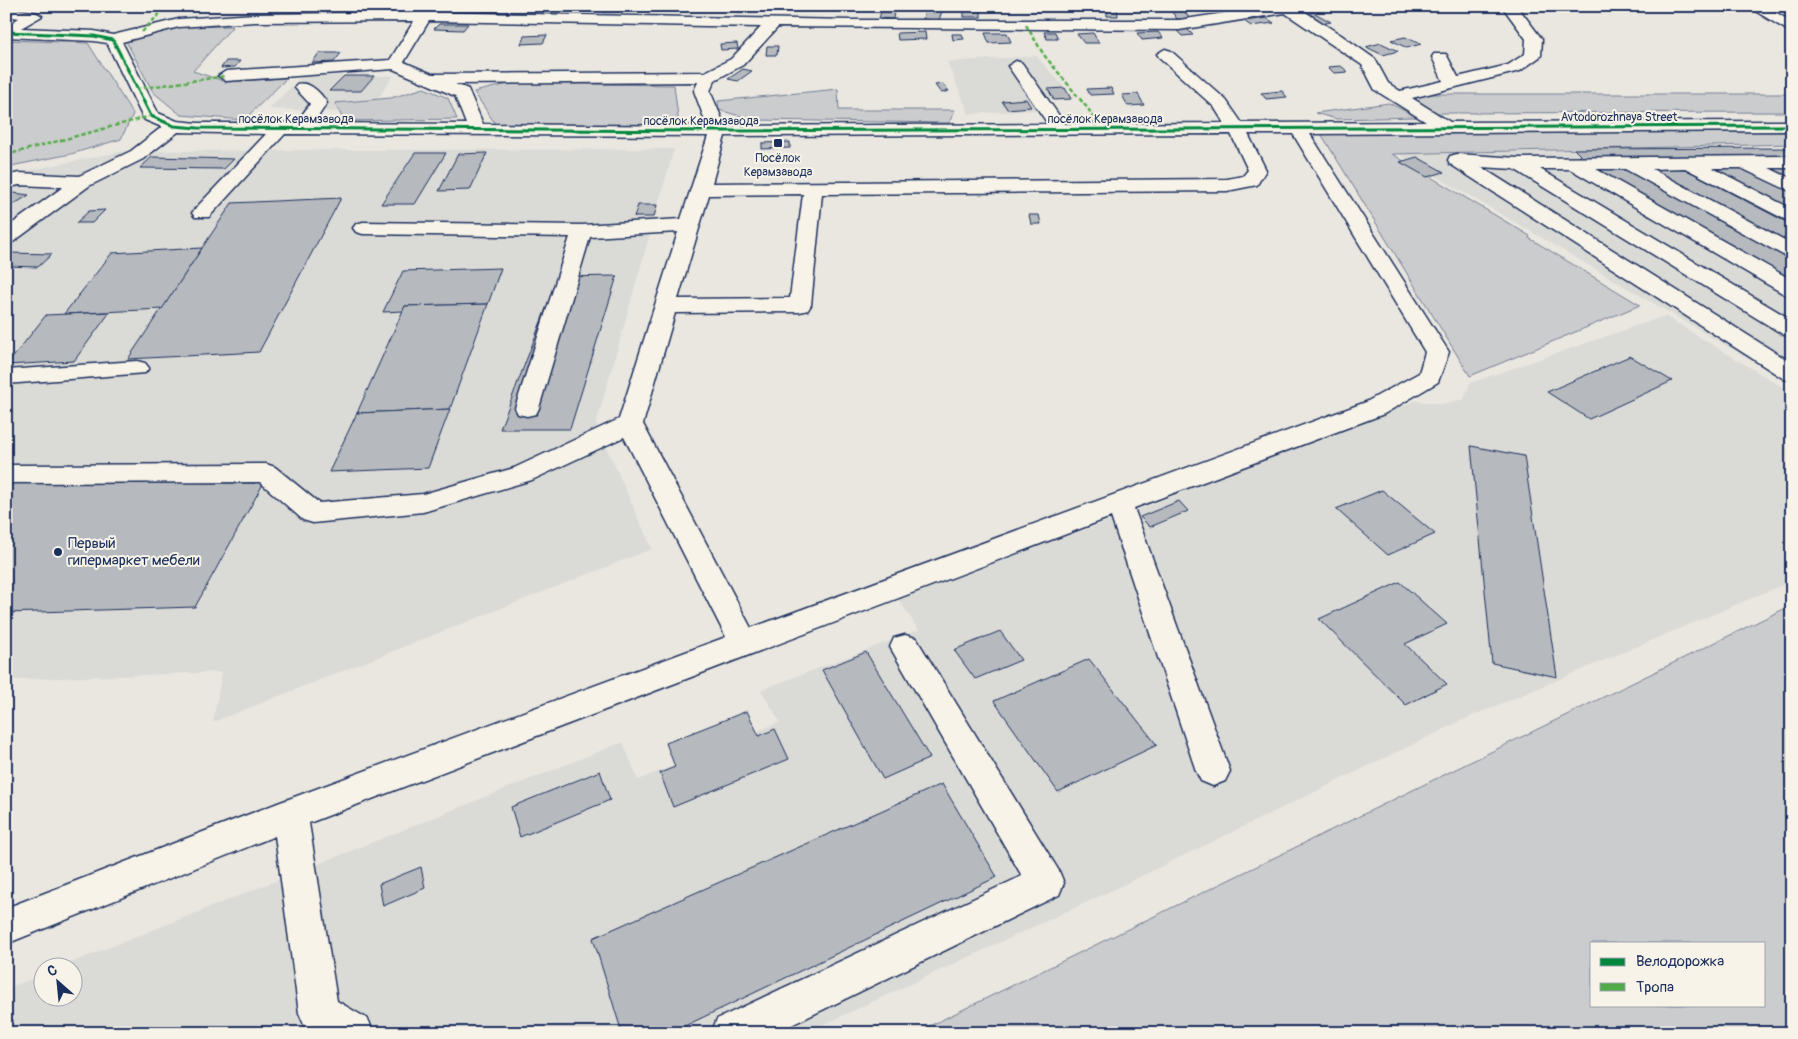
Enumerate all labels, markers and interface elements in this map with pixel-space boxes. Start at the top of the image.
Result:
street label: Avtodorozhnaya Street [1561,110,1677,125]
street label: посёлок Керамзавода [238,112,354,127]
street label: посёлок Керамзавода [1047,112,1163,127]
street label: посёлок Керамзавода [643,114,759,129]
marker: Посёлок Керамзавода [772,137,784,149]
place label: Посёлок Керамзавода [744,151,813,180]
place label: Первый гипермаркет мебели [68,534,200,570]
marker: Первый гипермаркет мебели [52,546,64,558]
legend [1590,942,1766,1006]
text: Велодорожка [1636,952,1724,971]
north arrow [32,956,82,1006]
text: С [45,961,60,980]
text: Тропа [1636,978,1674,997]

